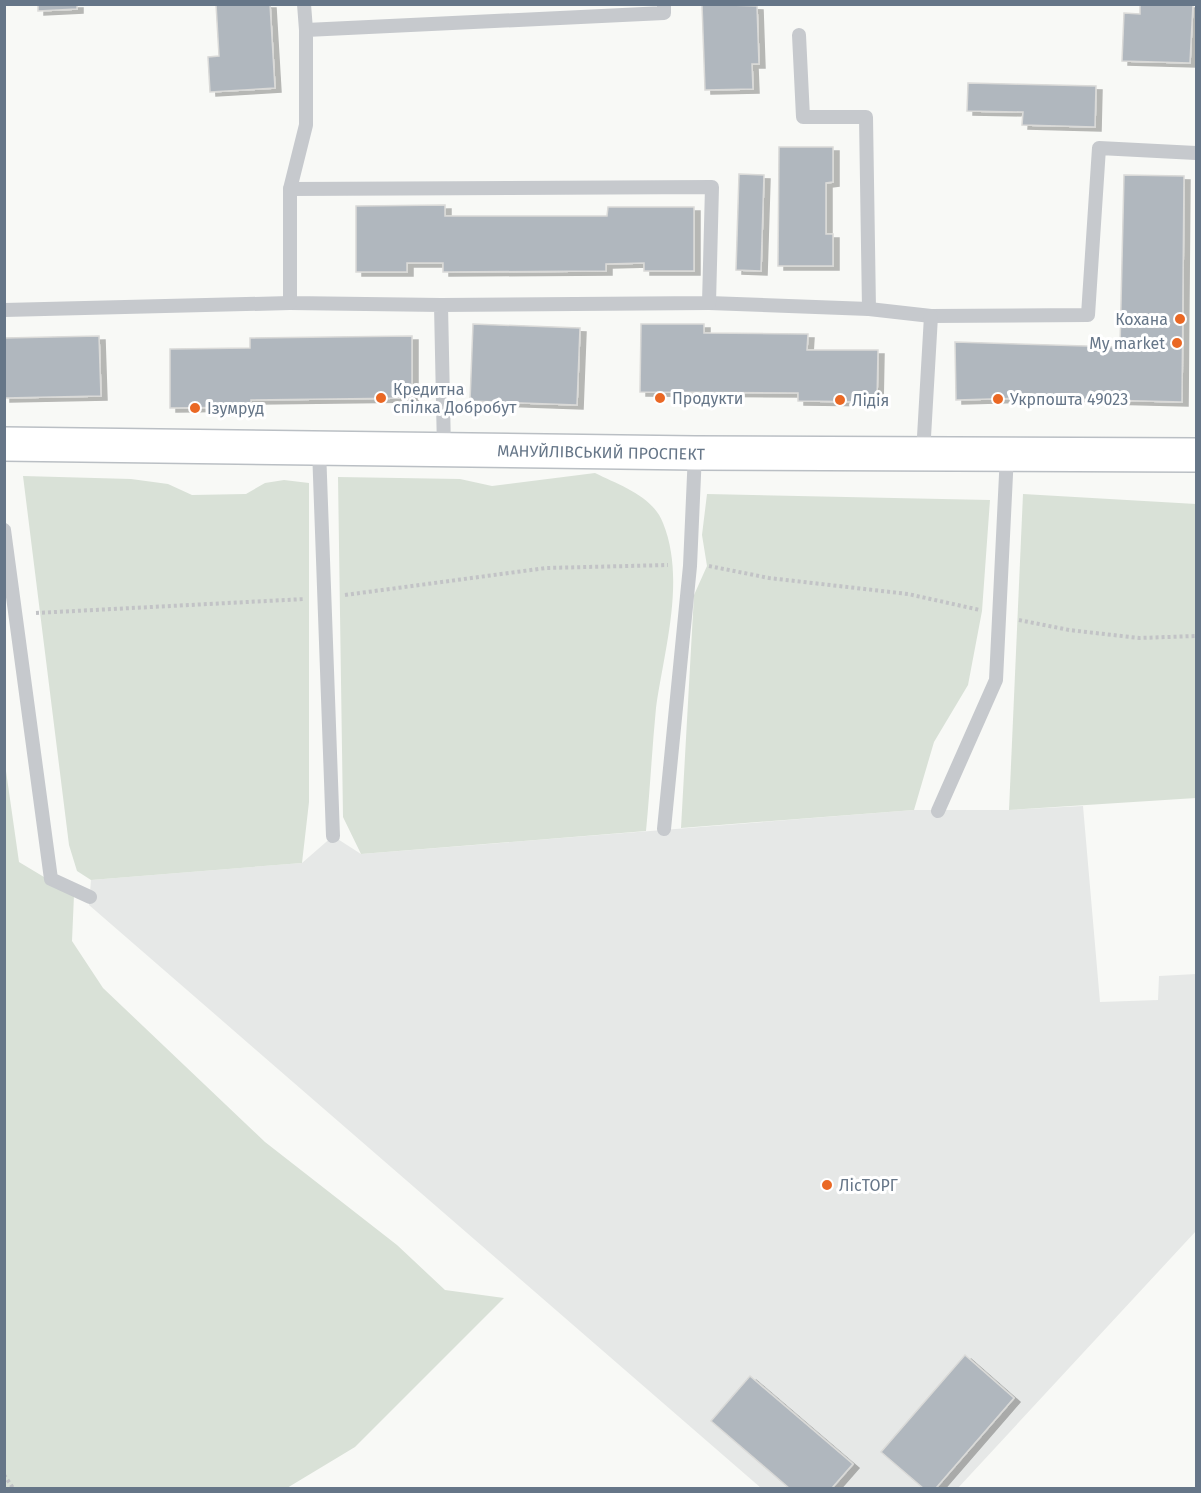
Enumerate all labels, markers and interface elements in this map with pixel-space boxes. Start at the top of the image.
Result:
place label: Кохана [1115,310,1168,329]
marker: Кохана [1173,312,1187,326]
place label: My market [1089,334,1165,353]
marker: My market [1170,336,1184,350]
place label: Кредитна спілка Добробут [393,380,517,417]
place label: Продукти [672,389,743,408]
place label: Укрпошта 49023 [1010,390,1128,409]
marker: Кредитна спілка Добробут [374,391,388,405]
marker: Продукти [653,391,667,405]
place label: Лідія [852,391,889,410]
marker: Укрпошта 49023 [991,392,1005,406]
marker: Лідія [833,393,847,407]
place label: Ізумруд [207,399,264,418]
marker: Ізумруд [188,401,202,415]
street label: МАНУЙЛІВСЬКИЙ ПРОСПЕКТ [497,441,706,464]
place label: ЛісТОРГ [839,1176,898,1195]
marker: ЛісТОРГ [820,1178,834,1192]

